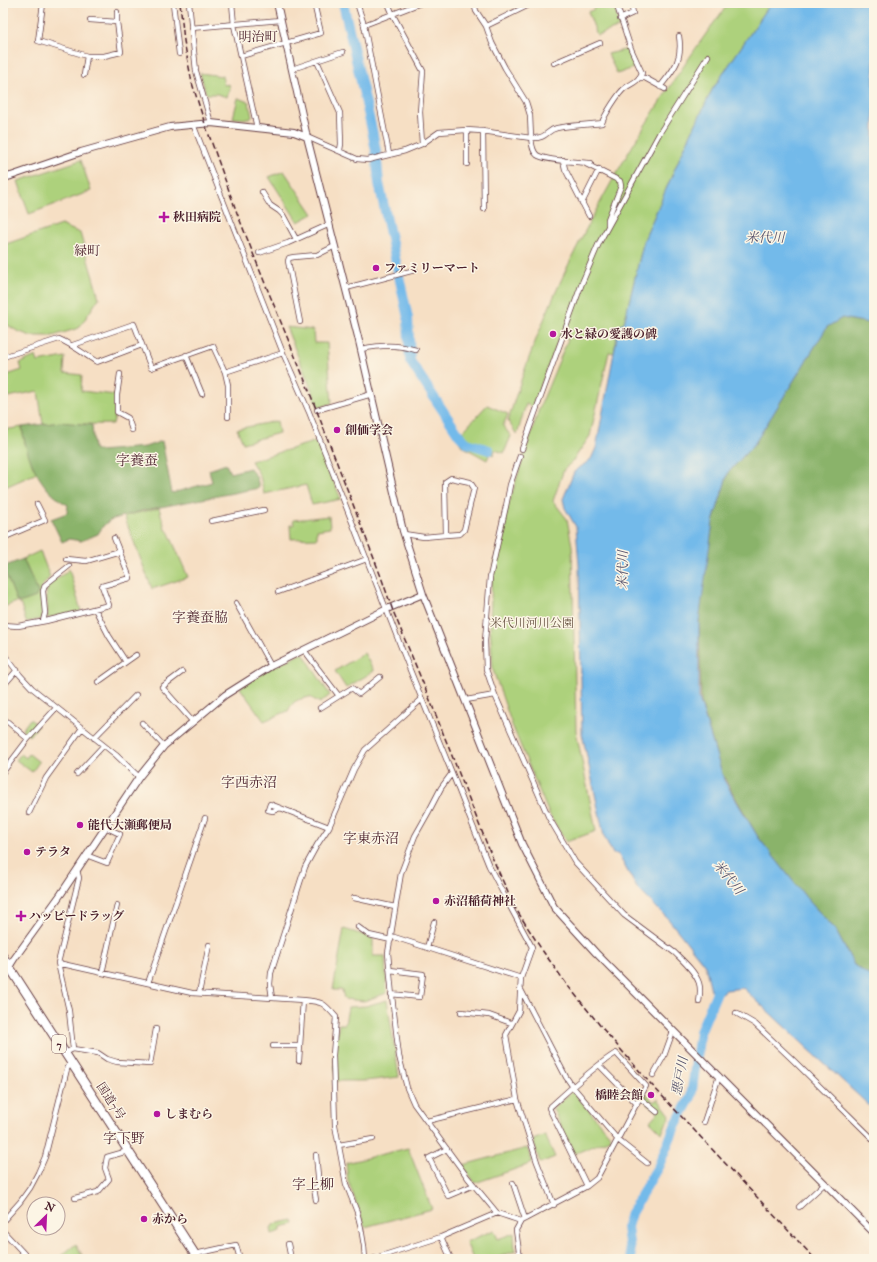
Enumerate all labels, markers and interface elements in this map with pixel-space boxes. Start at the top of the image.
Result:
district label: 明治町 [238,29,278,46]
place label: 秋田病院 [173,210,221,225]
marker: 秋田病院 [158,211,170,223]
water label: 米代川 [745,230,786,247]
district label: 緑町 [74,243,100,260]
place label: ファミリーマート [384,261,480,276]
marker: ファミリーマート [371,263,381,273]
place label: 水と緑の愛護の碑 [561,327,657,342]
marker: 水と緑の愛護の碑 [548,329,558,339]
place label: 創価学会 [345,423,393,438]
marker: 創価学会 [332,425,342,435]
district label: 字養蚕 [116,452,158,470]
water label: 米代川 [615,548,632,590]
district label: 字養蚕脇 [172,609,228,627]
park label: 米代川河川公園 [490,616,574,631]
district label: 字西赤沼 [221,774,277,792]
place label: 能代大瀬郵便局 [88,818,172,833]
marker: 能代大瀬郵便局 [75,820,85,830]
district label: 字東赤沼 [343,830,399,848]
place label: テラタ [35,845,71,860]
marker: テラタ [22,847,32,857]
water label: 米代川 [709,857,748,900]
place label: 赤沼稲荷神社 [444,894,516,909]
marker: 赤沼稲荷神社 [431,896,441,906]
place label: ハッピードラッグ [29,909,124,924]
marker: ハッピードラッグ [16,911,26,921]
road number: 7 [52,1035,66,1053]
water label: 悪戸川 [668,1054,693,1097]
street label: 国道7号 [93,1080,128,1123]
place label: 橋睦会館 [595,1088,643,1103]
marker: 橋睦会館 [646,1090,656,1100]
place label: しまむら [165,1107,213,1122]
marker: しまむら [152,1109,162,1119]
district label: 字下野 [103,1130,145,1148]
district label: 字上柳 [292,1176,334,1194]
north arrow [26,1196,66,1236]
text: N [42,1199,57,1216]
place label: 赤から [152,1212,188,1227]
marker: 赤から [139,1214,149,1224]

